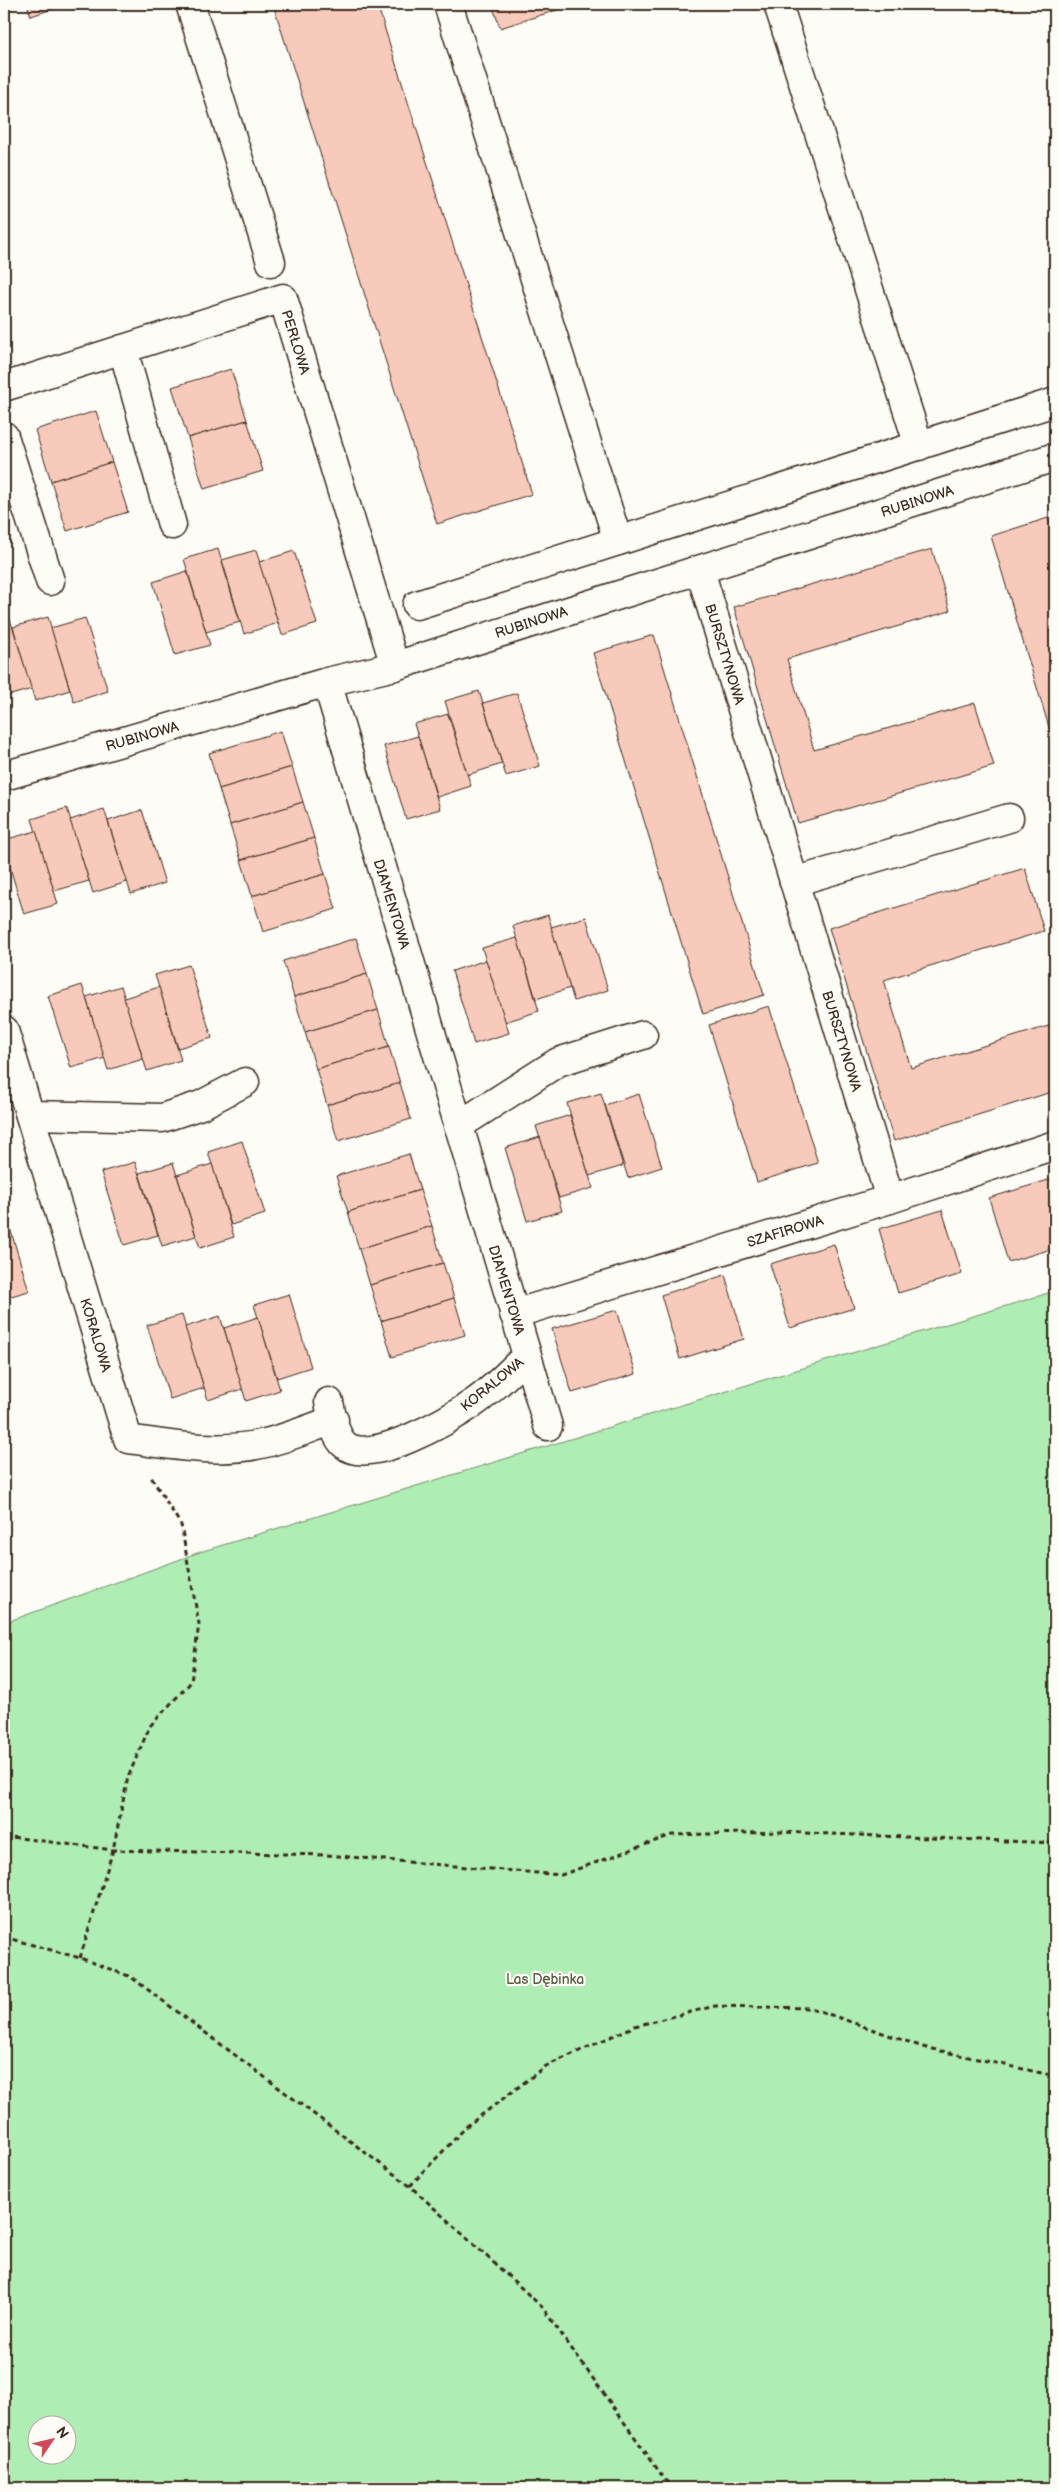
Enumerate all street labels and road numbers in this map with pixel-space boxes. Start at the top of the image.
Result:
street label: PERŁOWA [278,308,313,377]
street label: RUBINOWA [879,482,956,521]
street label: BURSZTYNOWA [701,602,748,707]
street label: RUBINOWA [493,603,570,642]
street label: RUBINOWA [104,718,181,755]
street label: DIAMENTOWA [370,857,413,952]
street label: BURSZTYNOWA [818,989,865,1094]
street label: SZAFIROWA [745,1212,826,1251]
street label: DIAMENTOWA [485,1243,528,1338]
street label: KORALOWA [76,1296,115,1375]
street label: KORALOWA [457,1354,528,1415]

